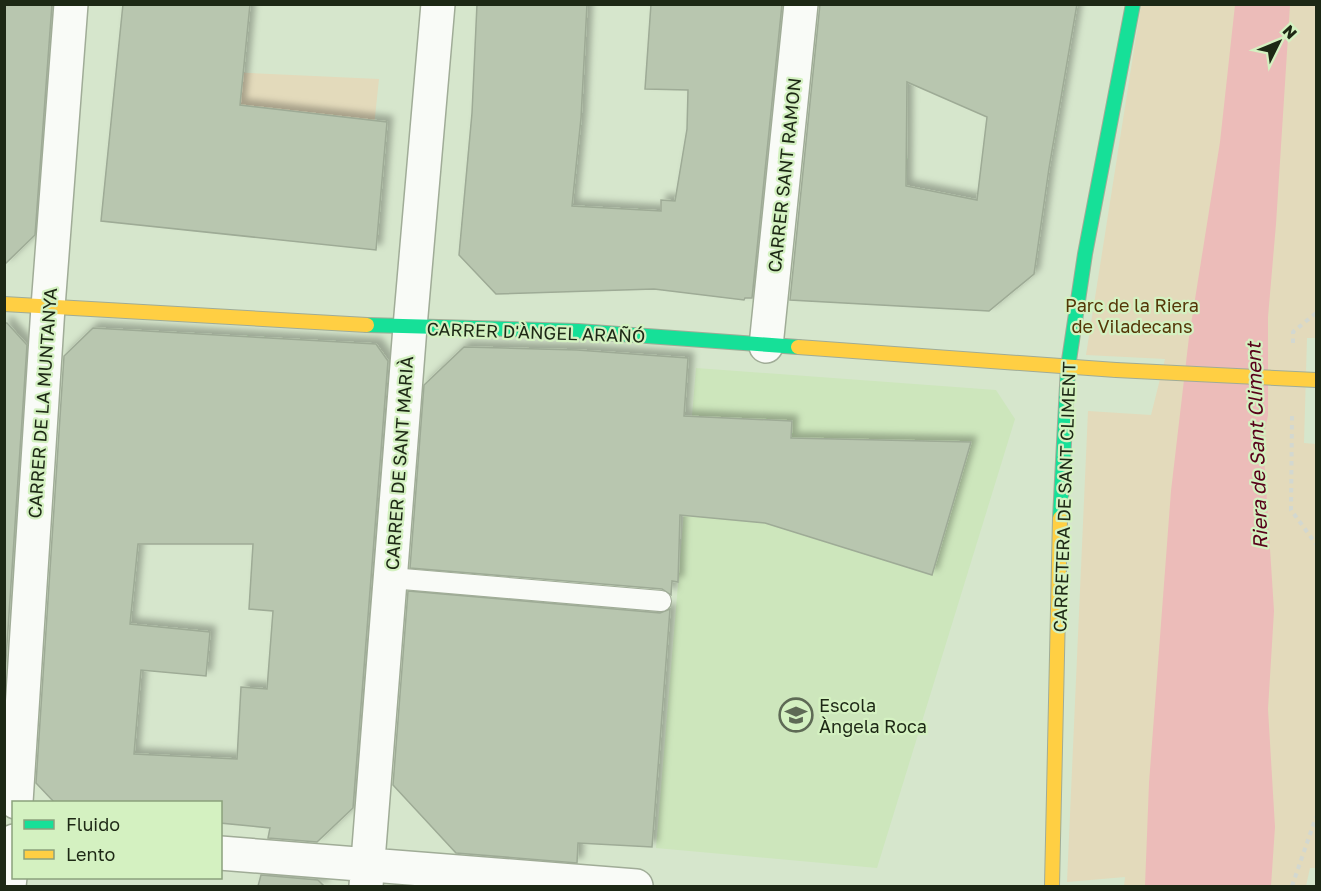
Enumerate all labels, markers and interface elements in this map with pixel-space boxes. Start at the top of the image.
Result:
north arrow [1249,12,1309,72]
text: N [1279,20,1301,43]
street label: CARRER SANT RAMON [763,77,805,273]
street label: CARRER DE LA MUNTANYA [23,287,61,519]
park label: Parc de la Riera de Viladecans [1065,294,1199,337]
street label: CARRER D'ÀNGEL ARAÑÓ [426,317,646,347]
water label: Riera de Sant Climent [1240,340,1272,550]
street label: CARRER DE SANT MARIÀ [381,355,417,571]
street label: CARRETERA DE SANT CLIMENT [1048,361,1080,633]
place label: Escola Àngela Roca [819,694,927,737]
school or university icon: Escola Àngela Roca [778,697,814,733]
legend [12,801,222,879]
text: Fluido [66,813,120,835]
text: Lento [66,843,115,865]

